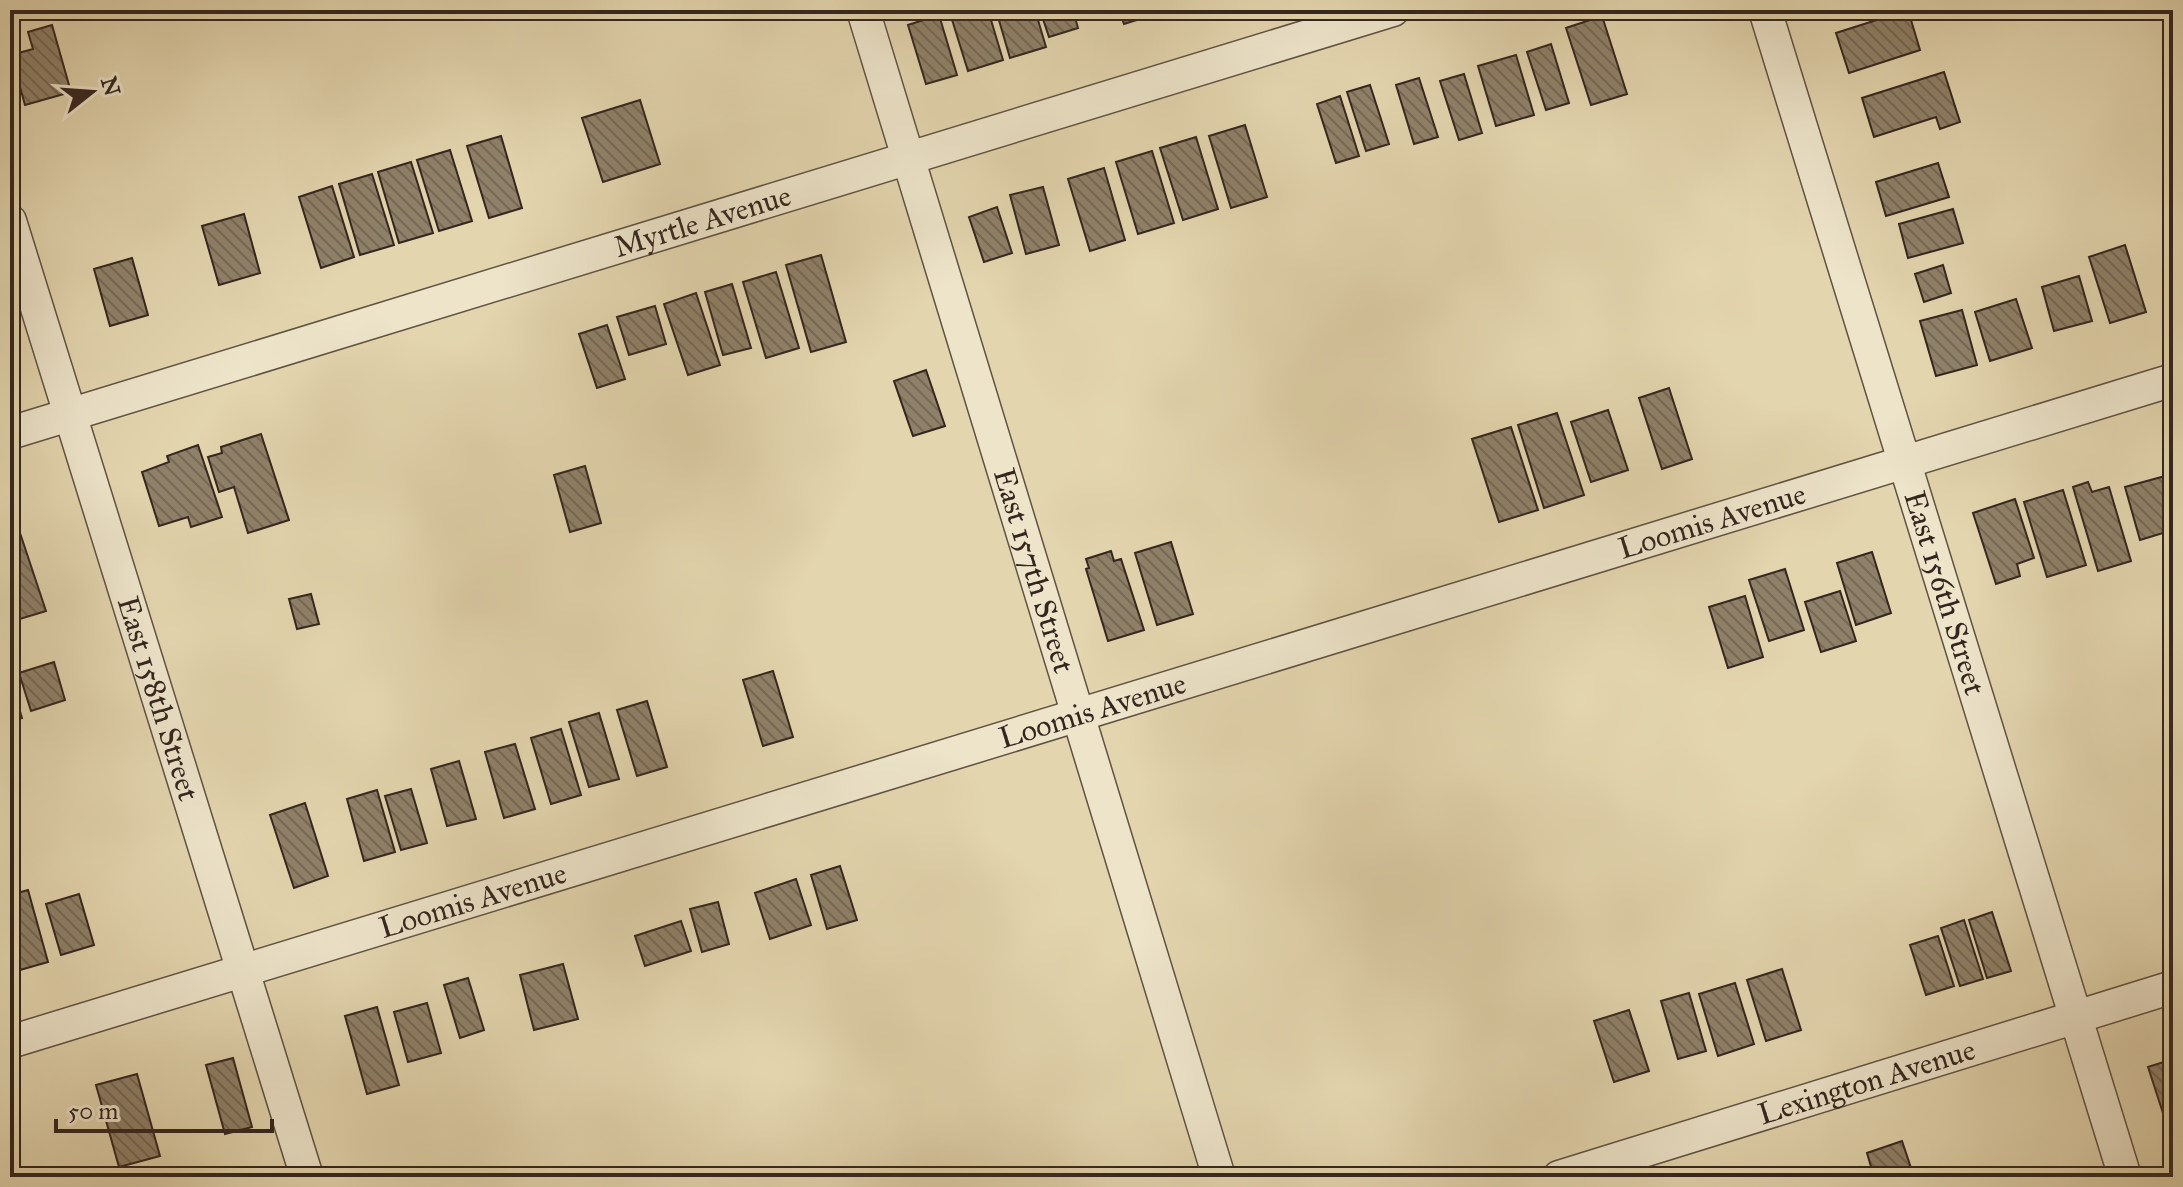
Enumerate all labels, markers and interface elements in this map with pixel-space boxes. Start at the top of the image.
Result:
north arrow [52,52,132,132]
text: N [95,73,126,99]
street label: Myrtle Avenue [609,177,795,265]
street label: East 157th Street [986,464,1082,678]
street label: Loomis Avenue [1614,476,1810,567]
street label: East 156th Street [1896,487,1993,700]
street label: East 158th Street [110,592,207,805]
street label: Loomis Avenue [995,665,1190,756]
street label: Loomis Avenue [375,855,571,946]
street label: Lexington Avenue [1754,1031,1980,1132]
scale bar [56,1083,272,1133]
text: 50 m [68,1096,118,1126]

